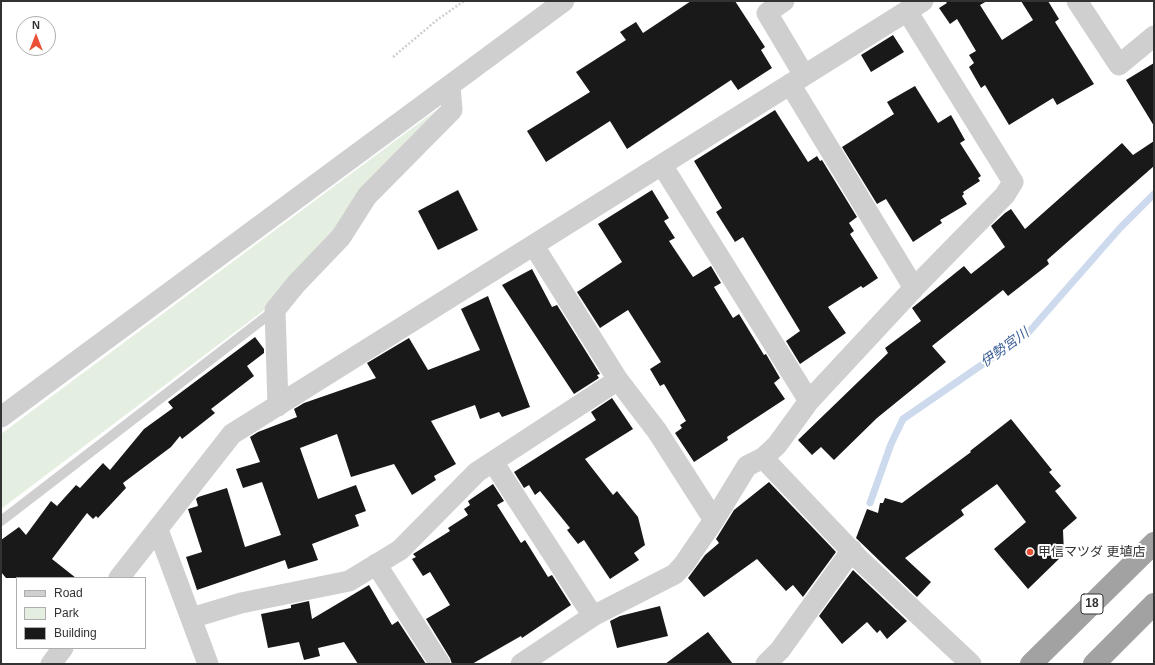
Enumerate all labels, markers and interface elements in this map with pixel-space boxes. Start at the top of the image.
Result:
north arrow [16,16,56,56]
text: N [32,19,40,31]
water label: 伊勢宮川 [977,325,1033,371]
place label: 甲信マツダ 更埴店 [1038,544,1146,560]
marker: 甲信マツダ 更埴店 [1025,547,1035,557]
legend [16,577,146,649]
text: Road [54,586,83,600]
road number: 18 [1081,594,1103,614]
text: Park [54,606,79,620]
text: Building [54,626,97,640]

